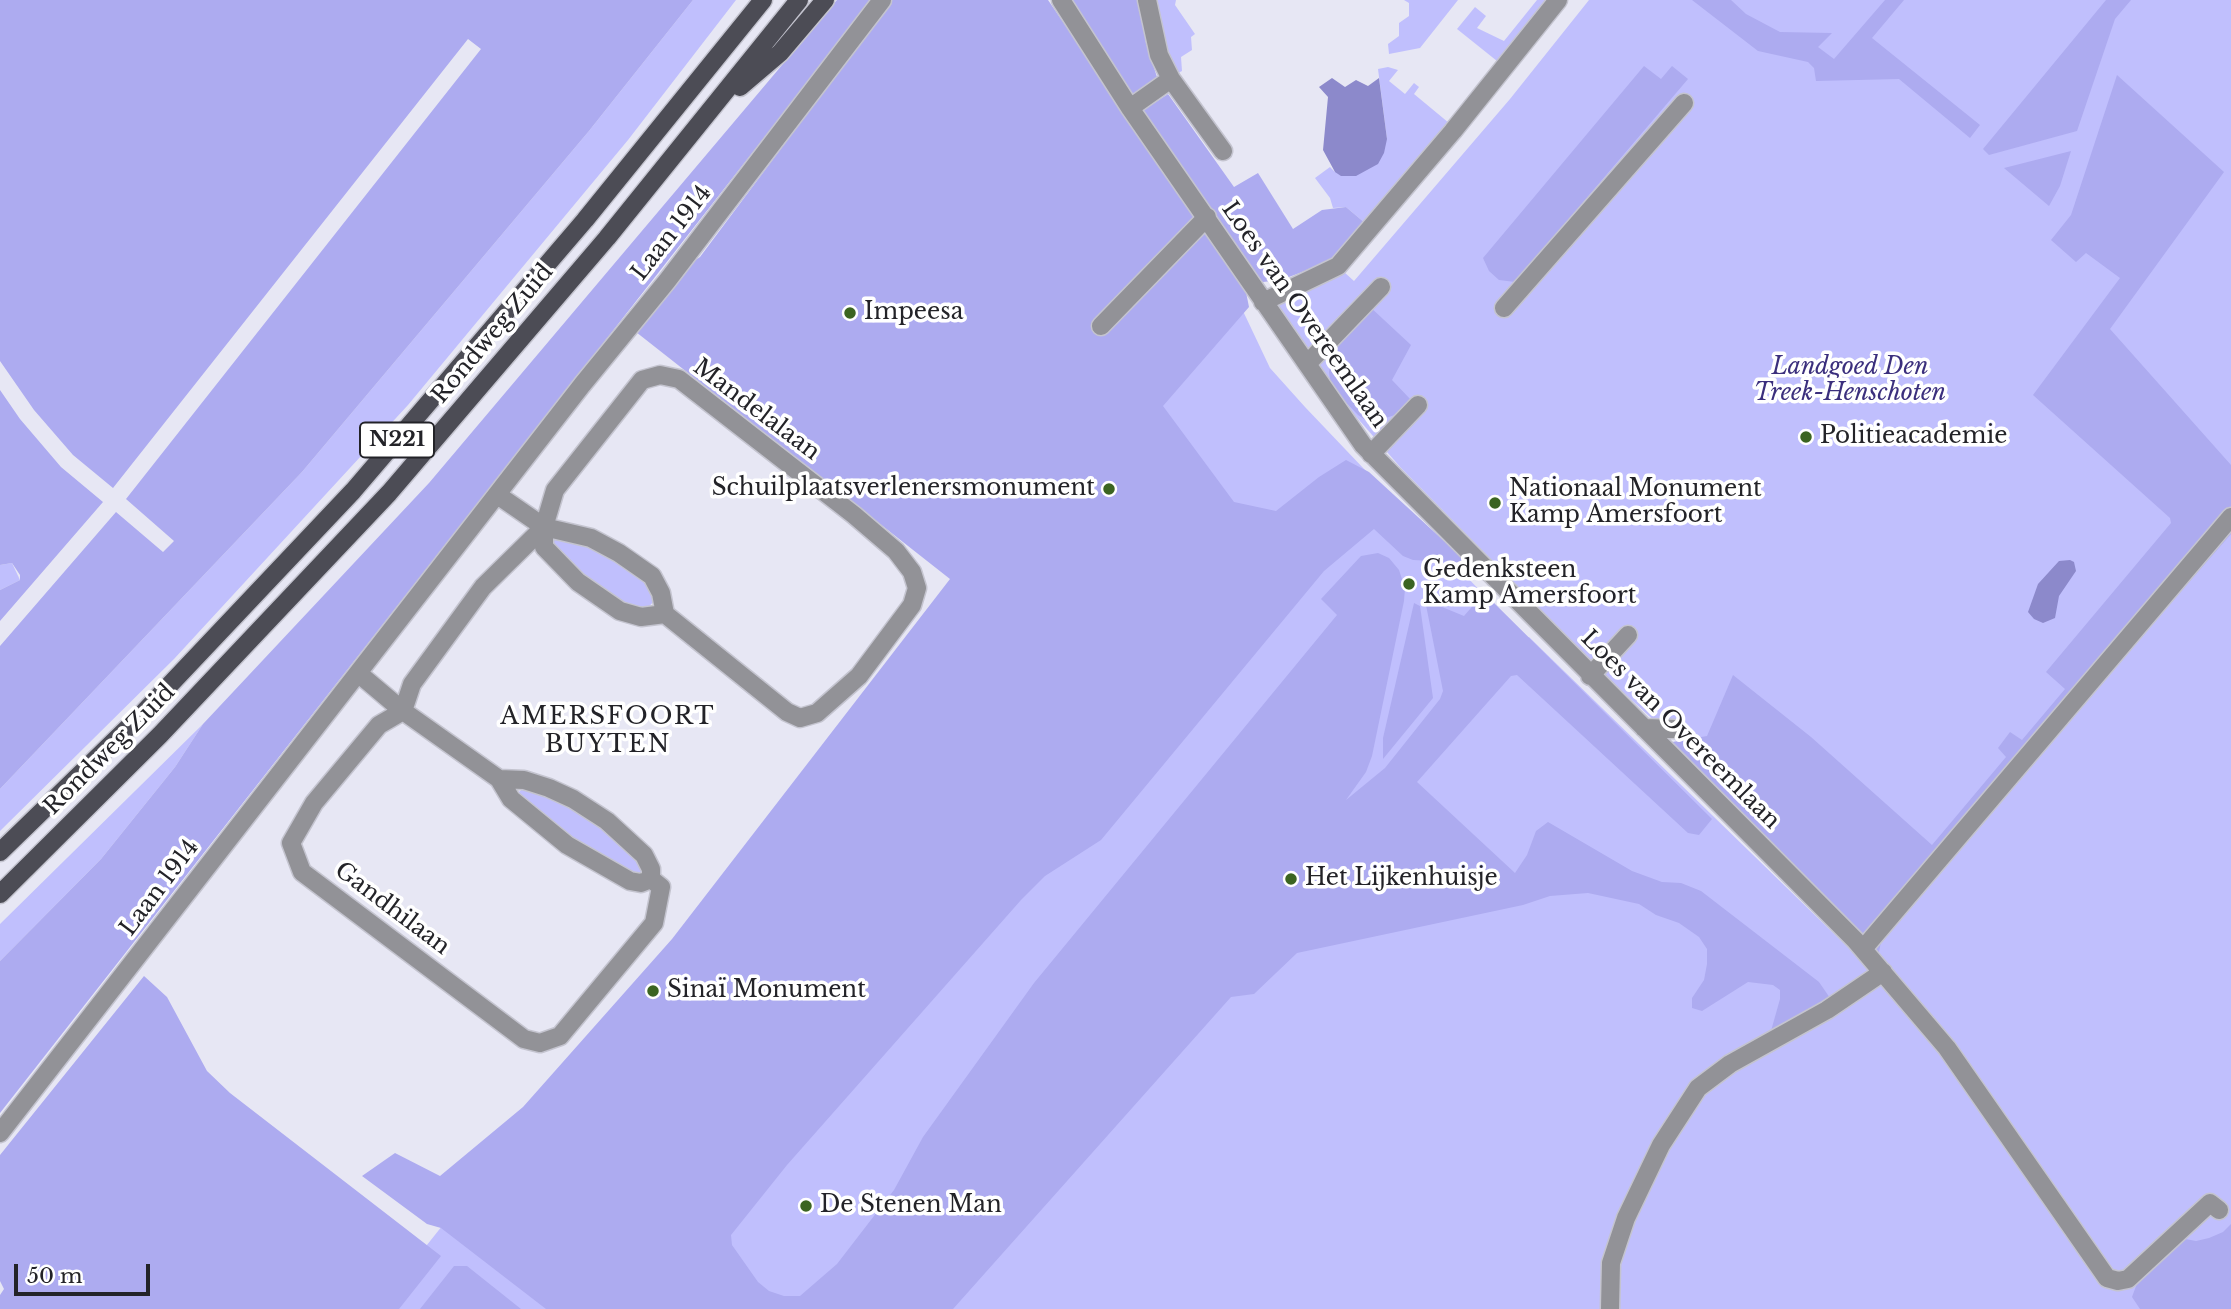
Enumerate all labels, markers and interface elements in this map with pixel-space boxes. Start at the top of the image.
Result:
street label: Laan 1914 [626,180,718,286]
street label: Loes van Overeemlaan [1215,197,1393,433]
street label: Rondweg Zuid [427,259,559,409]
place label: Impeesa [864,299,963,327]
marker: Impeesa [842,305,858,321]
street label: Mandelalaan [687,353,825,467]
park label: Landgoed Den Treek-Henschoten [1754,354,1946,408]
road number: N221 [360,422,434,458]
place label: Politieacademie [1820,423,2007,451]
marker: Politieacademie [1798,429,1814,445]
place label: Schuilplaatsverlenersmonument [712,475,1095,503]
place label: Nationaal Monument Kamp Amersfoort [1509,476,1762,530]
marker: Schuilplaatsverlenersmonument [1101,481,1117,497]
marker: Nationaal Monument Kamp Amersfoort [1487,495,1503,511]
place label: Gedenksteen Kamp Amersfoort [1423,557,1637,611]
marker: Gedenksteen Kamp Amersfoort [1401,576,1417,592]
street label: Loes van Overeemlaan [1575,625,1785,835]
street label: Rondweg Zuid [39,679,181,821]
district label: AMERSFOORT BUYTEN [502,703,714,759]
street label: Laan 1914 [115,834,205,942]
street label: Gandhilaan [329,857,455,961]
place label: Het Lijkenhuisje [1305,865,1498,893]
marker: Het Lijkenhuisje [1283,871,1299,887]
place label: Sinaï Monument [667,977,866,1005]
marker: Sinaï Monument [645,983,661,999]
place label: De Stenen Man [820,1192,1002,1220]
marker: De Stenen Man [798,1198,814,1214]
scale bar [18,1250,154,1294]
text: 50 m [27,1263,82,1289]

